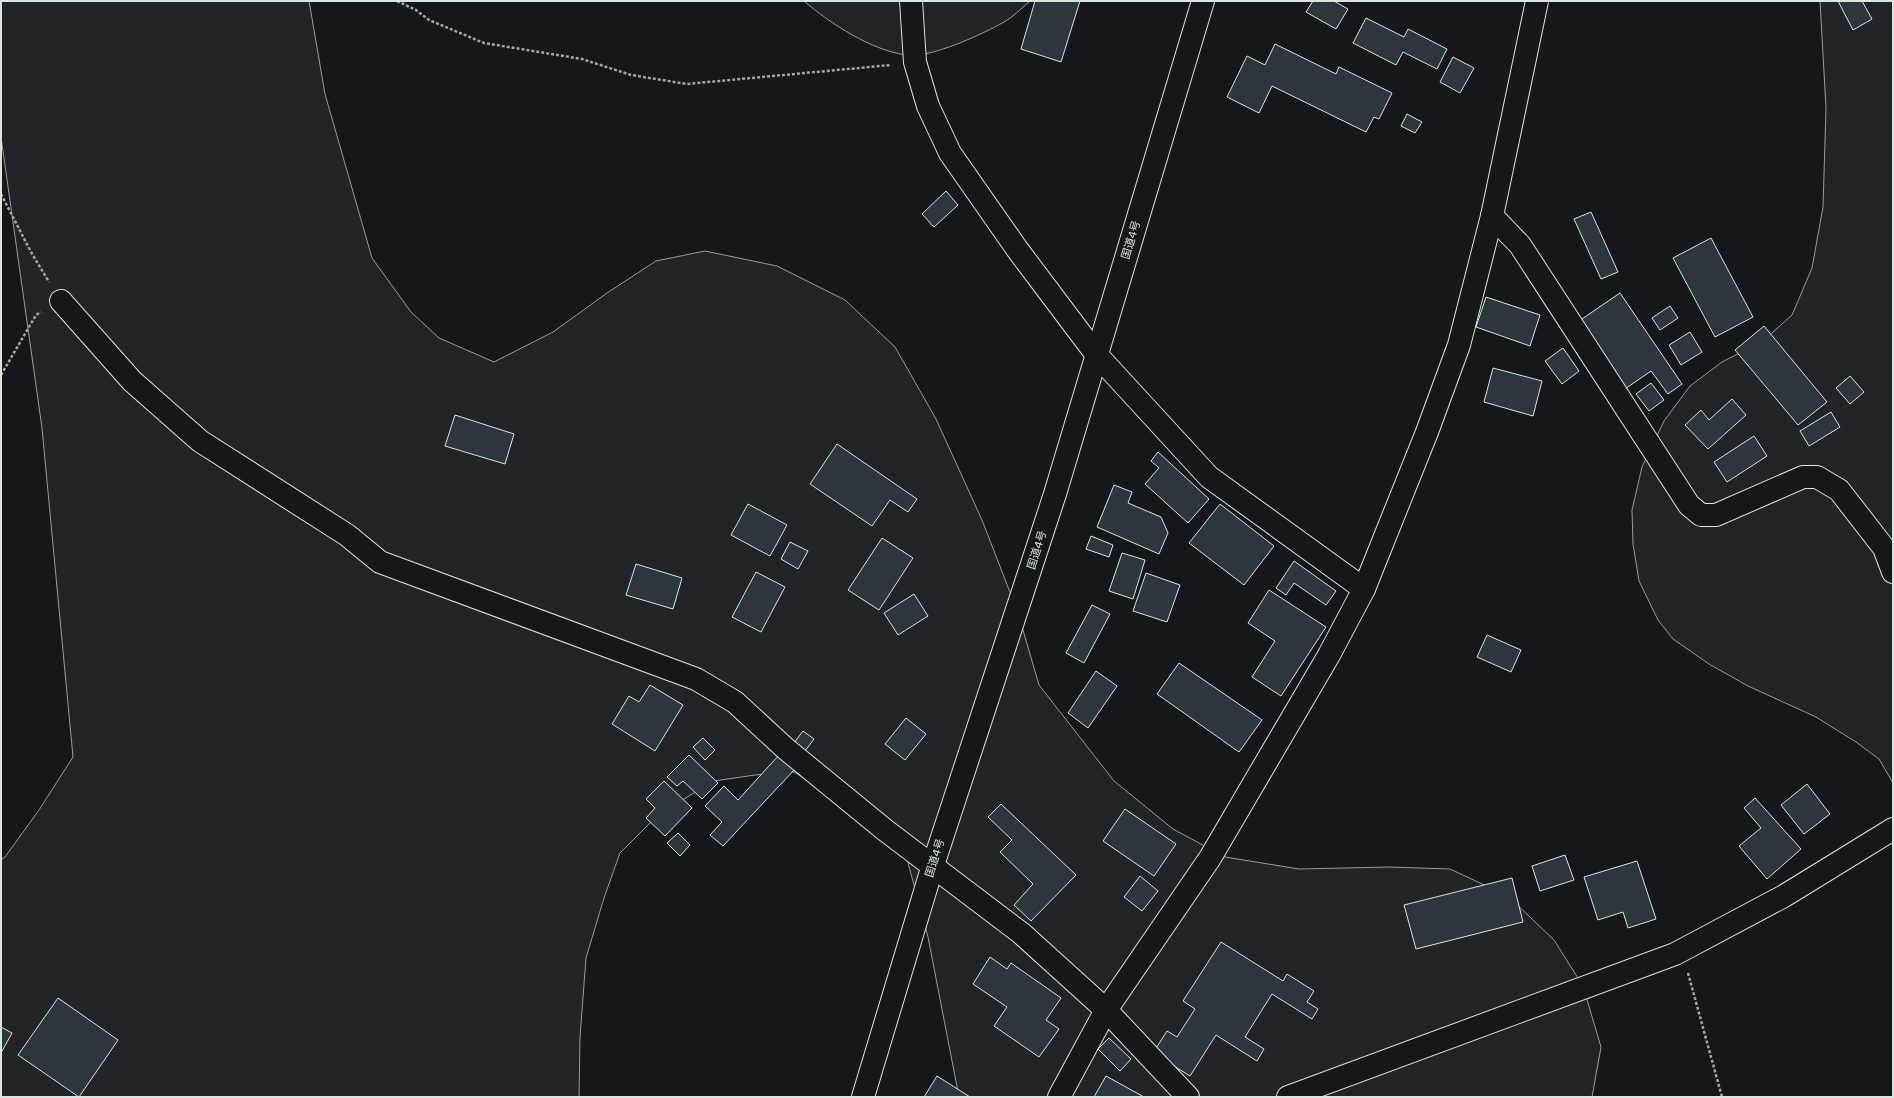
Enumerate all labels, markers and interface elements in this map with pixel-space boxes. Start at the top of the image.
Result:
street label: 国道4号 [1119,219,1143,261]
street label: 国道4号 [1025,529,1049,571]
street label: 国道4号 [923,837,947,879]

